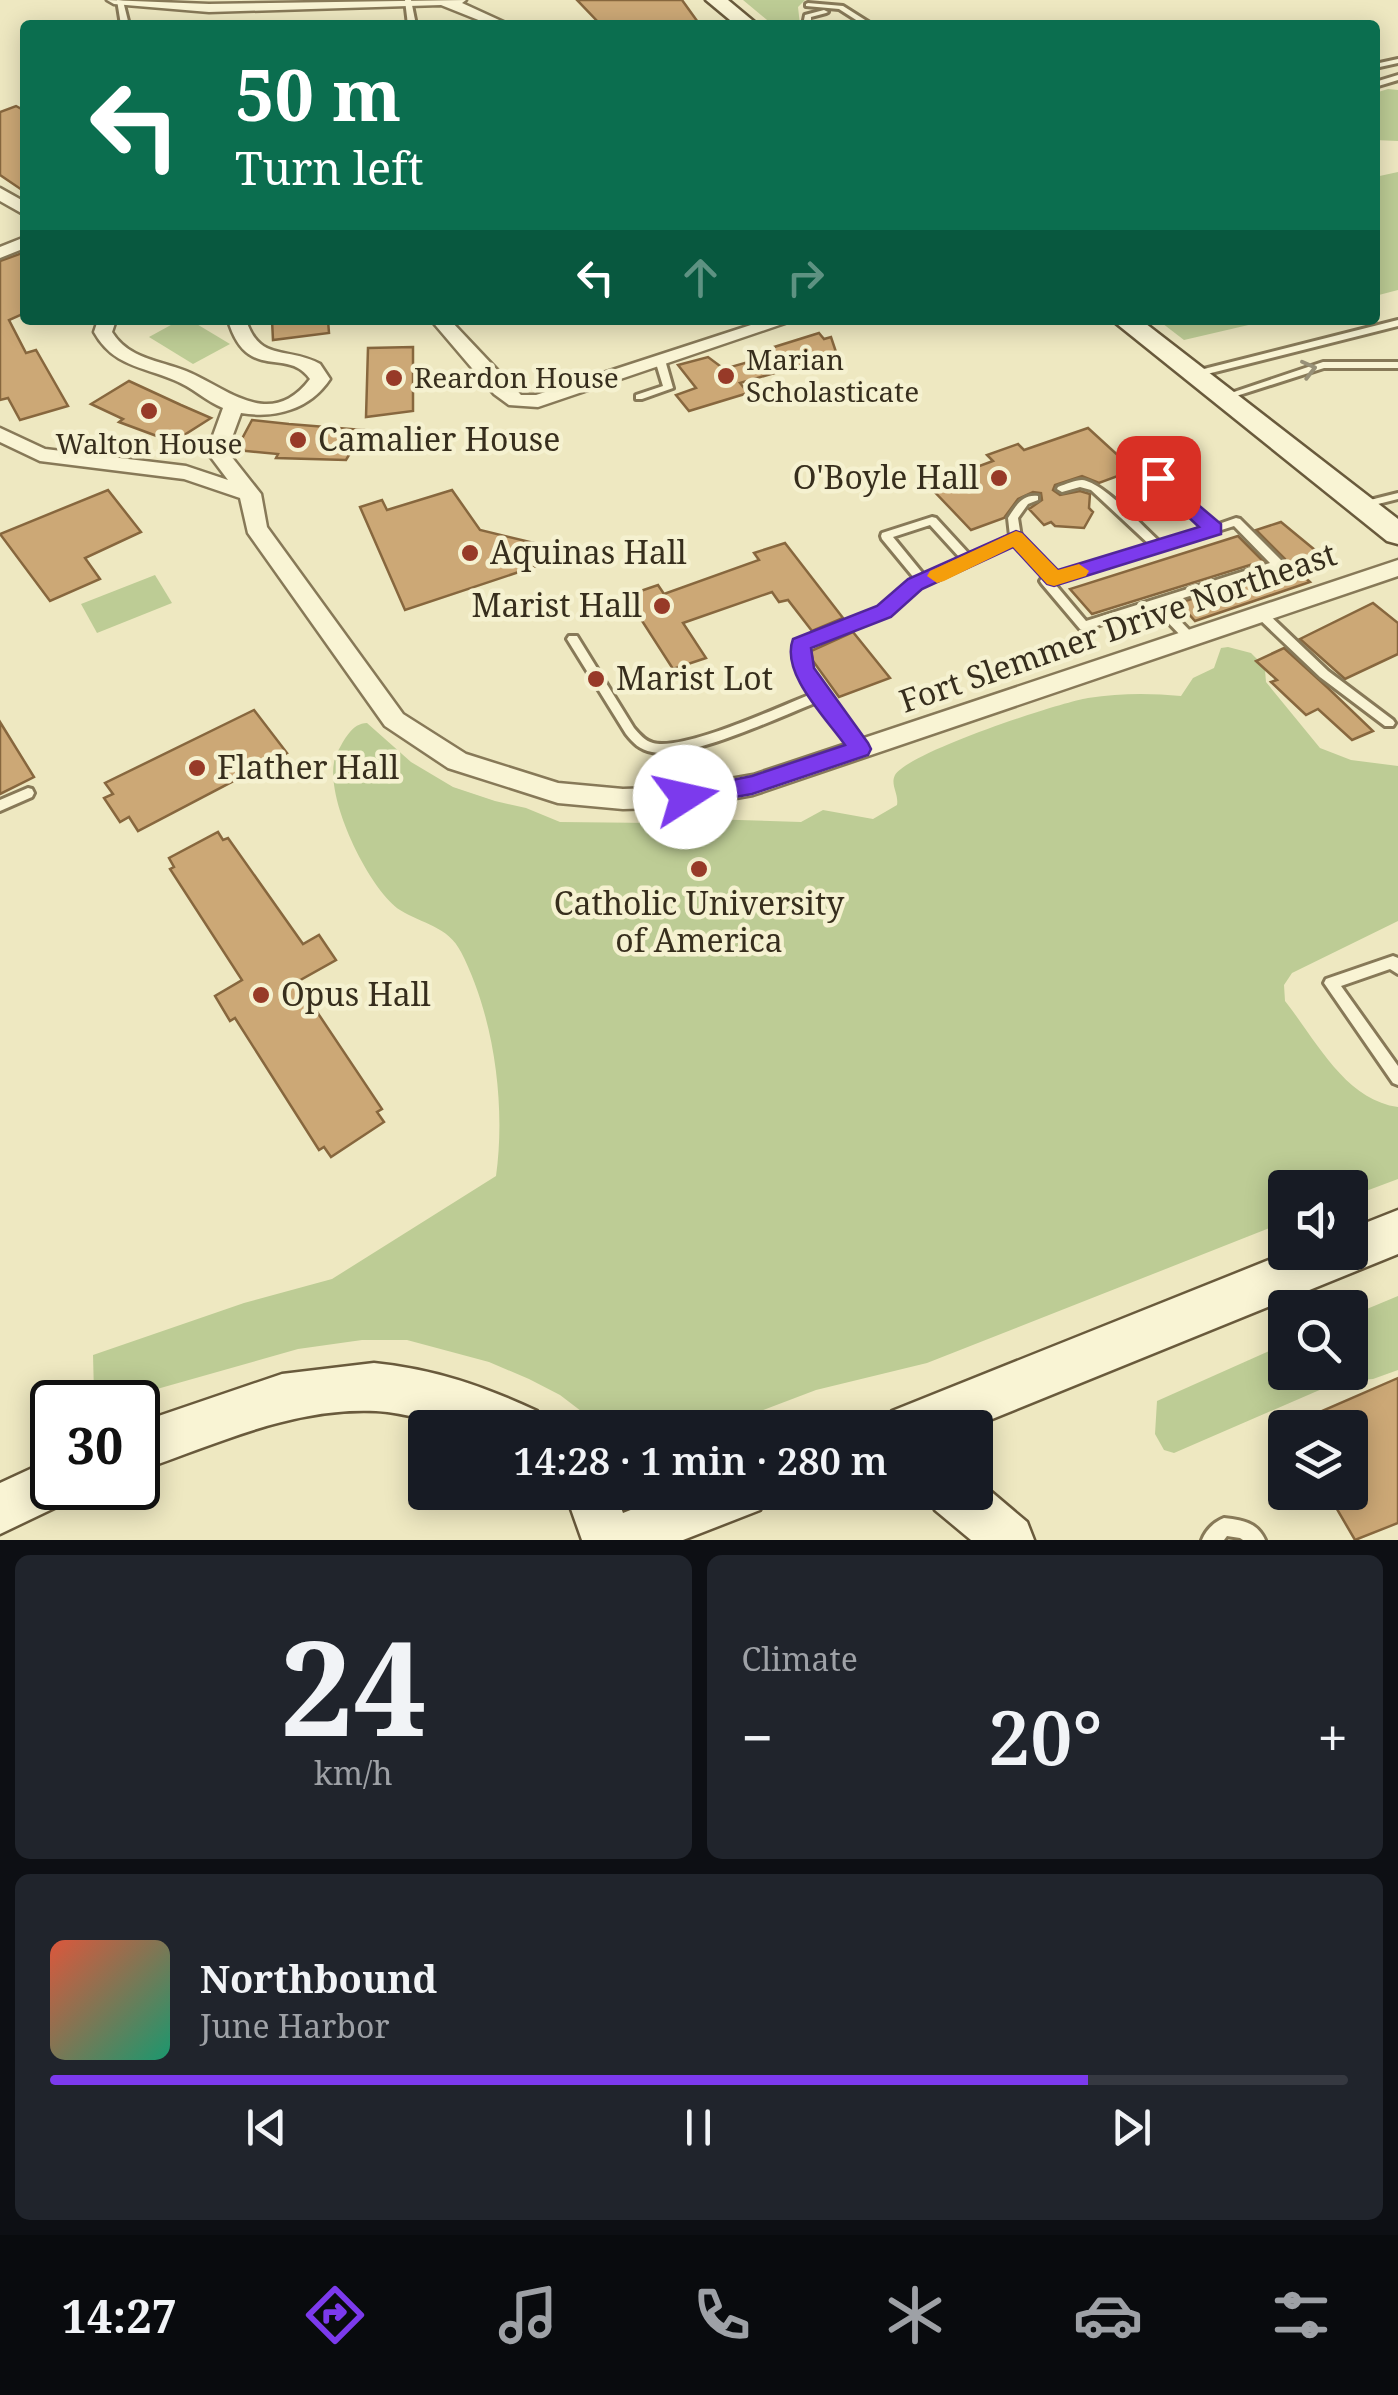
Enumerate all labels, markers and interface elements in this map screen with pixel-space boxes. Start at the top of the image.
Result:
text: 50 m [235,46,401,142]
icon: left [70,60,200,190]
text: Turn left [235,137,424,198]
icon: left [568,250,623,305]
icon: ahead [673,250,728,305]
icon: right [778,250,833,305]
place label: Marian Scholasticate [746,340,919,410]
place label: Reardon House [414,358,619,396]
one-way arrow [1300,360,1317,381]
marker: Marian Scholasticate [715,365,737,387]
marker: Reardon House [383,367,405,389]
marker: Walton House [138,400,160,422]
place label: Camalier House [318,417,560,460]
place label: Walton House [56,424,242,462]
marker: Camalier House [287,429,309,451]
pin [1116,436,1201,521]
icon: arrive [1131,451,1186,506]
place label: O'Boyle Hall [793,455,979,498]
marker: O'Boyle Hall [988,467,1010,489]
place label: Aquinas Hall [490,530,687,573]
street label: Fort Slemmer Drive Northeast [893,532,1342,722]
marker: Aquinas Hall [459,542,481,564]
place label: Marist Hall [471,583,642,626]
marker: Marist Hall [651,595,673,617]
place label: Marist Lot [616,656,773,699]
marker: Marist Lot [585,668,607,690]
place label: Flather Hall [217,745,399,788]
position arrow [633,745,737,849]
marker: Flather Hall [186,757,208,779]
marker: Catholic University of America [688,858,710,880]
place label: Catholic University of America [554,881,845,961]
place label: Opus Hall [281,972,431,1015]
marker: Opus Hall [250,984,272,1006]
map controls [1268,1170,1368,1510]
button: sound [1268,1170,1368,1270]
button: search [1268,1290,1368,1390]
speed limit sign: 30 [30,1380,160,1510]
button: layers [1268,1410,1368,1510]
text: 14:28 · 1 min · 280 m [513,1434,888,1486]
text: 24 [280,1597,427,1774]
text: Climate [742,1637,858,1680]
text: 20° [988,1685,1103,1787]
text: − [742,1699,773,1774]
text: + [1317,1699,1348,1774]
text: km/h [314,1751,393,1794]
text: Northbound [200,1952,437,2004]
text: June Harbor [200,2004,389,2047]
icon: previous [239,2100,294,2155]
icon: pause [671,2100,726,2155]
icon: next [1104,2100,1159,2155]
icon: directions [300,2280,370,2350]
icon: music [493,2280,563,2350]
icon: phone [687,2280,757,2350]
icon: climate [880,2280,950,2350]
icon: car [1073,2280,1143,2350]
icon: filters [1266,2280,1336,2350]
text: 14:27 [62,2285,177,2346]

